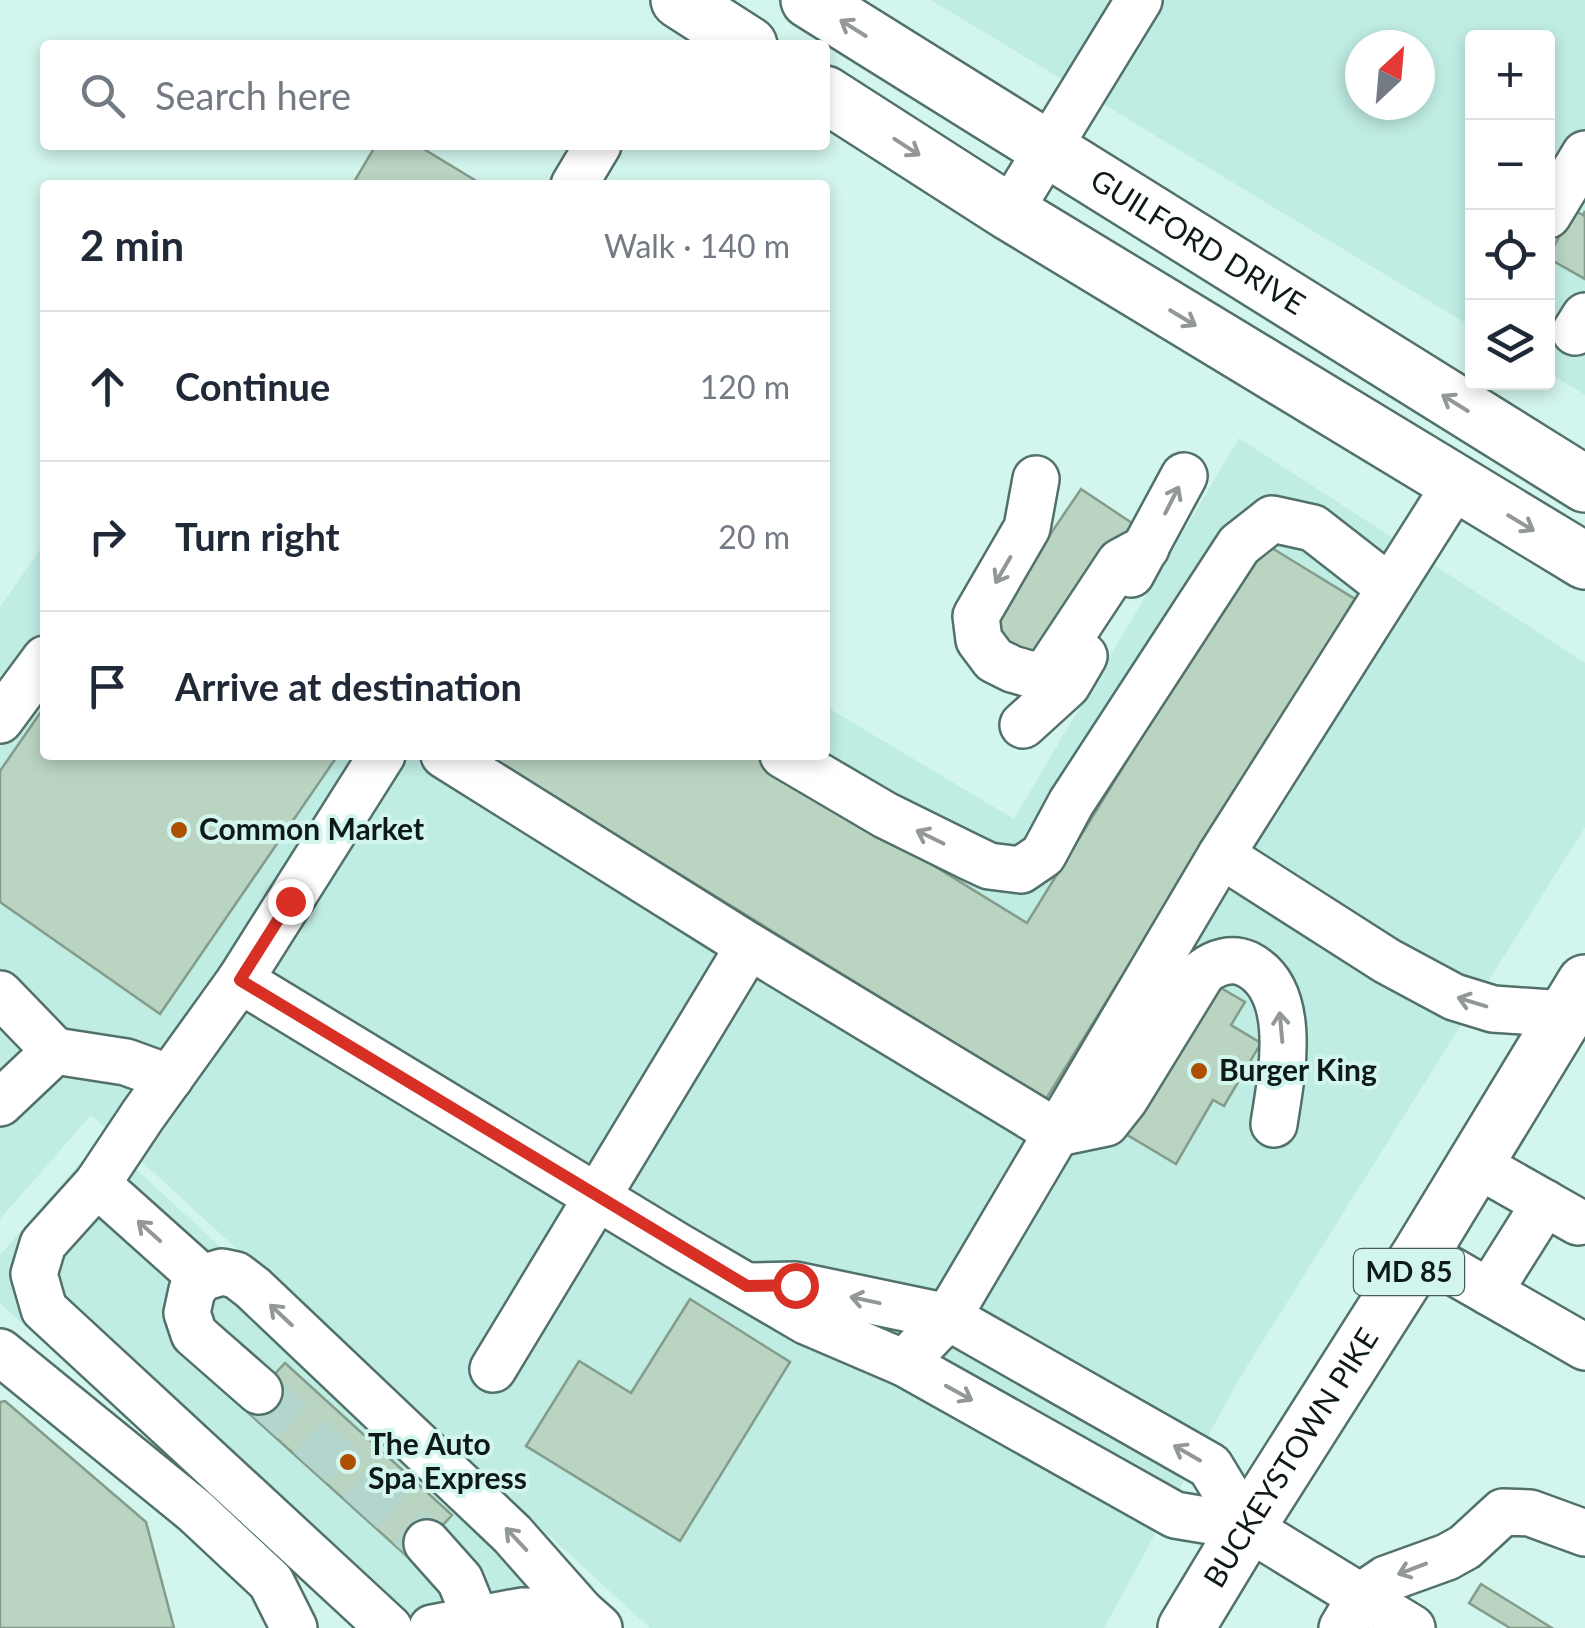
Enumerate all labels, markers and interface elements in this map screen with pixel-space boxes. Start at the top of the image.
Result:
one-way arrow [839,17,868,38]
north arrow [1345,30,1435,120]
map controls [1465,30,1555,390]
button: + [1465,30,1555,120]
search box [40,40,830,150]
icon: search [75,68,130,123]
text: Search here [155,72,351,118]
button: − [1465,120,1555,210]
one-way arrow [892,136,921,157]
street label: GUILFORD DRIVE [1085,160,1312,321]
button: locate [1465,210,1555,300]
text: 2 min [80,220,184,270]
text: Walk · 140 m [604,226,790,265]
button: layers [1465,300,1555,390]
one-way arrow [1168,308,1197,328]
icon: ahead [80,359,135,414]
text: Continue [175,363,330,409]
text: 120 m [700,367,790,406]
one-way arrow [1441,393,1470,414]
one-way arrow [1164,485,1183,515]
icon: right [80,509,135,564]
text: Turn right [175,513,340,559]
one-way arrow [1506,513,1535,533]
text: 20 m [718,517,790,556]
one-way arrow [993,555,1013,584]
icon: arrive [80,659,135,714]
text: Arrive at destination [175,663,522,709]
place label: Common Market [199,810,424,846]
marker: Common Market [168,819,190,841]
one-way arrow [916,827,946,846]
route end [268,879,314,925]
one-way arrow [1456,992,1488,1010]
one-way arrow [1271,1012,1290,1044]
place label: Burger King [1219,1051,1377,1087]
marker: Burger King [1188,1060,1210,1082]
one-way arrow [137,1220,162,1243]
road number: MD 85 [1354,1249,1464,1295]
route start [773,1263,819,1309]
one-way arrow [850,1289,882,1308]
one-way arrow [269,1303,293,1327]
street label: BUCKEYSTOWN PIKE [1195,1321,1385,1593]
one-way arrow [944,1383,972,1403]
place label: The Auto Spa Express [368,1425,527,1495]
one-way arrow [1173,1442,1203,1462]
marker: The Auto Spa Express [337,1451,359,1473]
one-way arrow [505,1527,528,1552]
one-way arrow [1397,1562,1427,1580]

